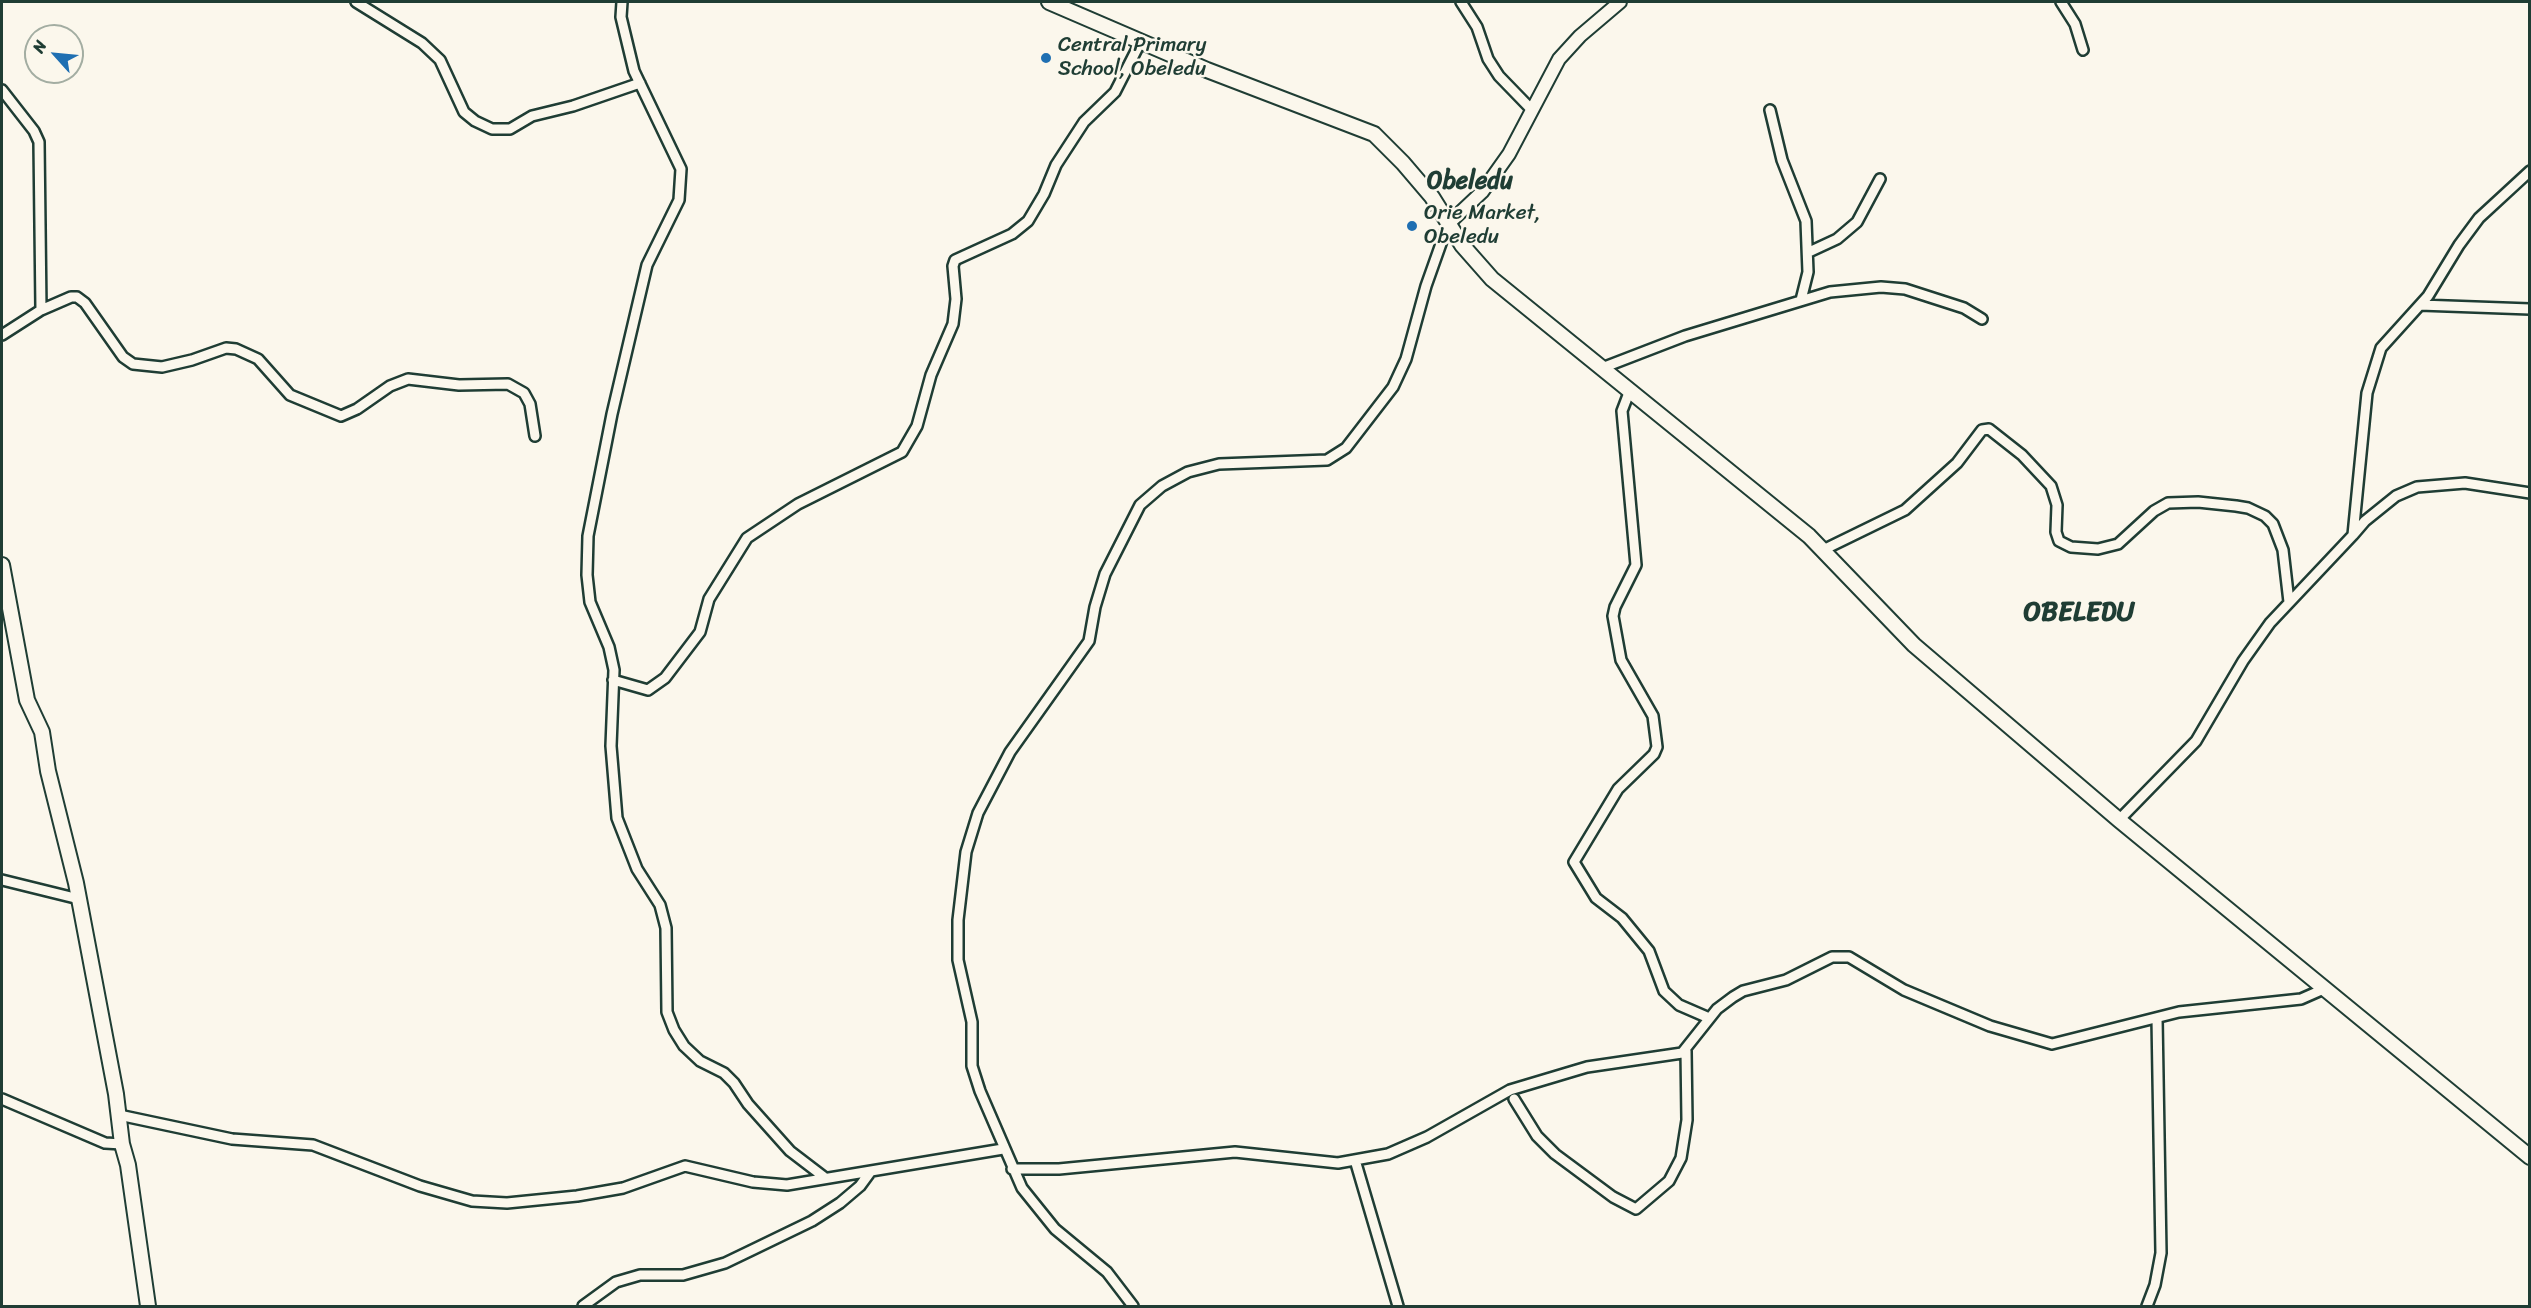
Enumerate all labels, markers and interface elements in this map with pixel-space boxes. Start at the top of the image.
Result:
north arrow [24,24,84,84]
place label: Central Primary School, Obeledu [1058,33,1206,83]
text: N [24,35,55,58]
marker: Central Primary School, Obeledu [1039,51,1053,65]
district label: Obeledu [1427,168,1513,196]
place label: Orie Market, Obeledu [1424,201,1541,251]
marker: Orie Market, Obeledu [1405,219,1419,233]
district label: OBELEDU [2024,597,2134,629]

